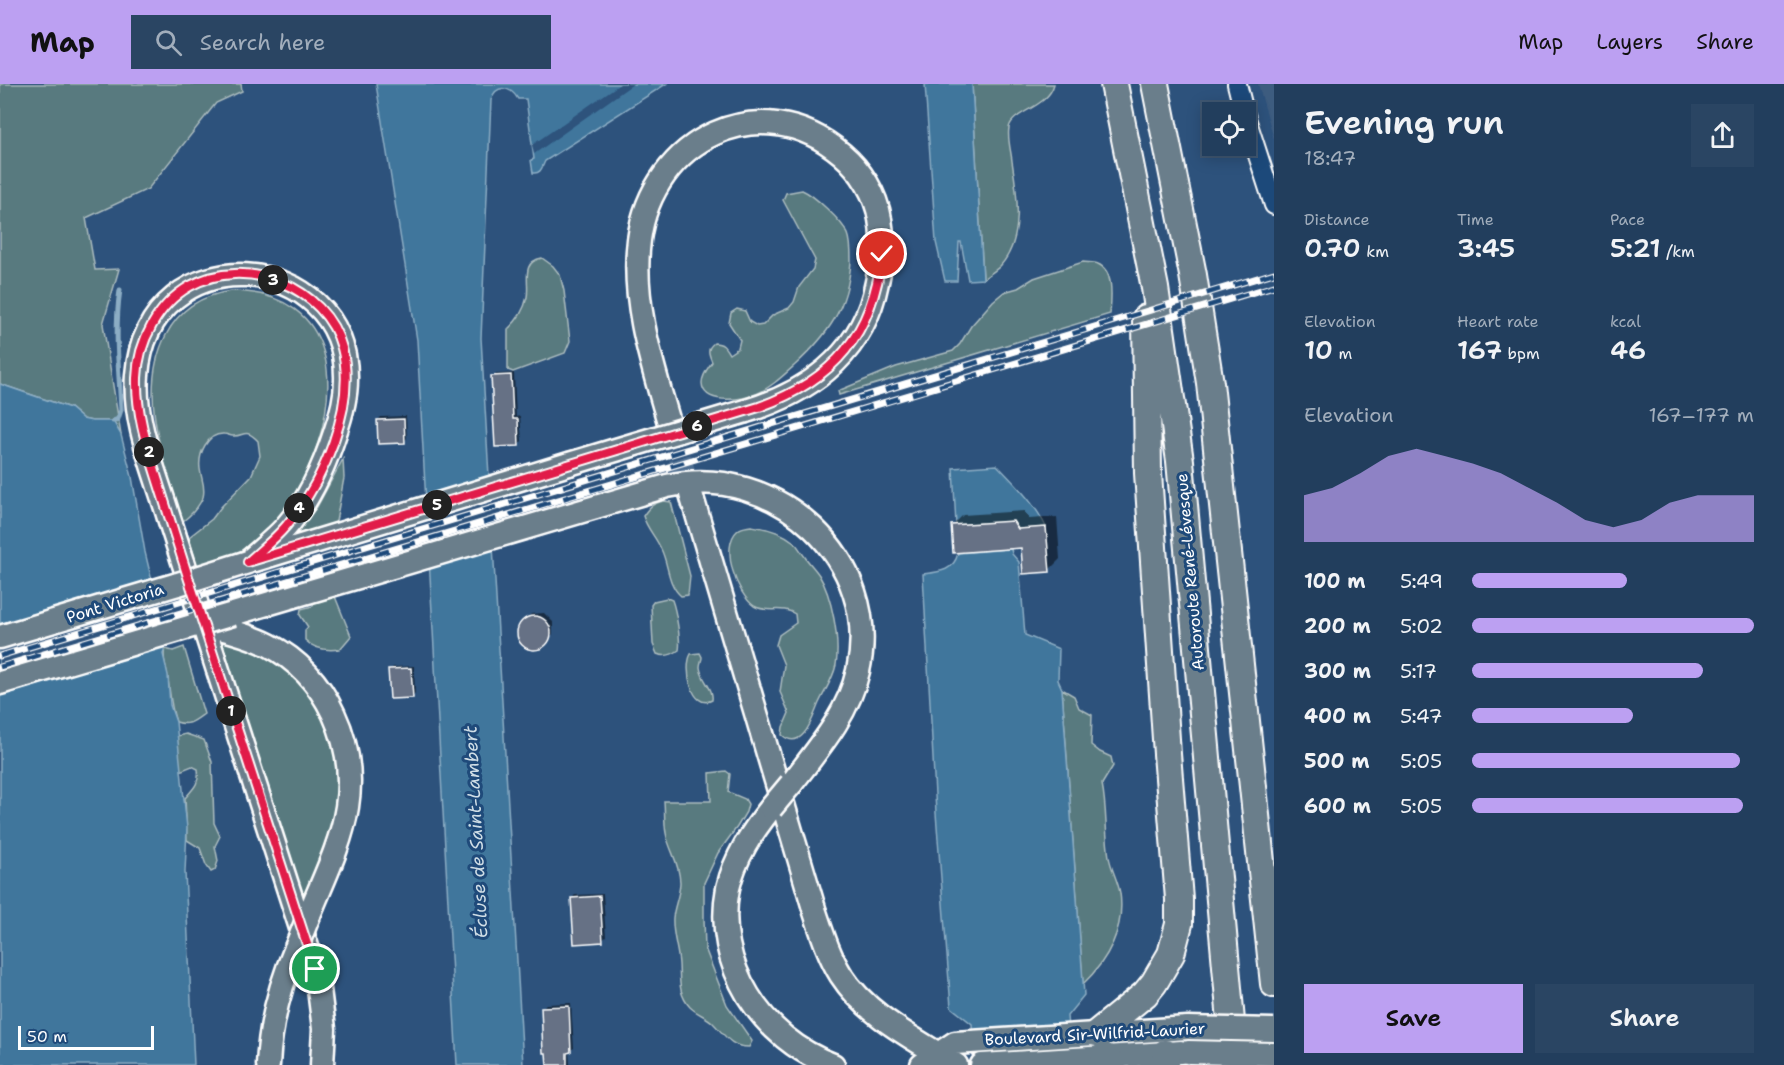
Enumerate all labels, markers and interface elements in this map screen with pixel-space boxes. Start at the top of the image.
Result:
search box [131,15,551,69]
text: Map [30,23,95,61]
icon: search [152,26,185,59]
text: Search here [200,28,325,57]
text: Map [1518,28,1563,56]
text: Layers [1596,28,1663,56]
text: Share [1696,28,1754,56]
text: Evening run [1304,100,1504,145]
map controls [1202,102,1256,156]
button: locate [1202,102,1256,156]
button: share [1691,104,1754,167]
text: 18:47 [1304,145,1356,171]
text: Distance [1304,209,1370,230]
text: Time [1457,209,1494,230]
text: Pace [1610,209,1645,230]
pin [856,228,907,279]
text: 0.70 [1304,230,1361,265]
text: 3:45 [1457,230,1515,265]
text: 5:21 [1610,230,1661,265]
icon: check [865,237,898,270]
text: km [1361,241,1389,262]
text: /km [1661,241,1695,262]
pin: 3 [258,265,288,295]
text: 3 [267,269,279,290]
text: Elevation [1304,311,1376,332]
text: Heart rate [1457,311,1539,332]
text: kcal [1610,311,1641,332]
text: 10 [1304,332,1333,367]
text: 167 [1457,332,1502,367]
text: 46 [1610,332,1646,367]
text: m [1333,343,1352,364]
text: bpm [1502,343,1540,364]
text: Elevation [1304,402,1394,428]
text: 167–177 m [1648,402,1754,428]
pin: 6 [682,411,712,441]
text: 6 [691,415,703,436]
pin: 2 [134,437,164,467]
text: 2 [143,441,155,462]
street label: Autoroute René-Lévesque [1171,473,1209,671]
pin: 5 [422,490,452,520]
pin: 4 [284,493,314,523]
text: 5 [432,494,442,515]
text: 4 [293,497,305,518]
text: 100 m [1304,568,1366,594]
text: 5:49 [1400,568,1443,594]
street label: Pont Victoria [64,578,166,628]
text: 200 m [1304,613,1371,639]
text: 5:02 [1400,613,1443,639]
text: 300 m [1304,658,1371,684]
text: 5:17 [1400,658,1437,684]
pin: 1 [216,696,246,726]
text: 1 [227,700,235,721]
text: 400 m [1304,703,1371,729]
text: 5:47 [1400,703,1442,729]
water label: Écluse de Saint-Lambert [458,725,494,939]
text: 500 m [1304,748,1370,774]
text: 5:05 [1400,748,1442,774]
text: 600 m [1304,793,1371,819]
text: 5:05 [1400,793,1442,819]
pin [289,943,340,994]
icon: arrive [298,952,331,985]
button: Save [1304,984,1523,1053]
button: Share [1535,984,1754,1053]
street label: Boulevard Sir-Wilfrid-Laurier [984,1018,1206,1050]
scale bar [18,1023,154,1050]
text: 50 m [27,1026,67,1047]

